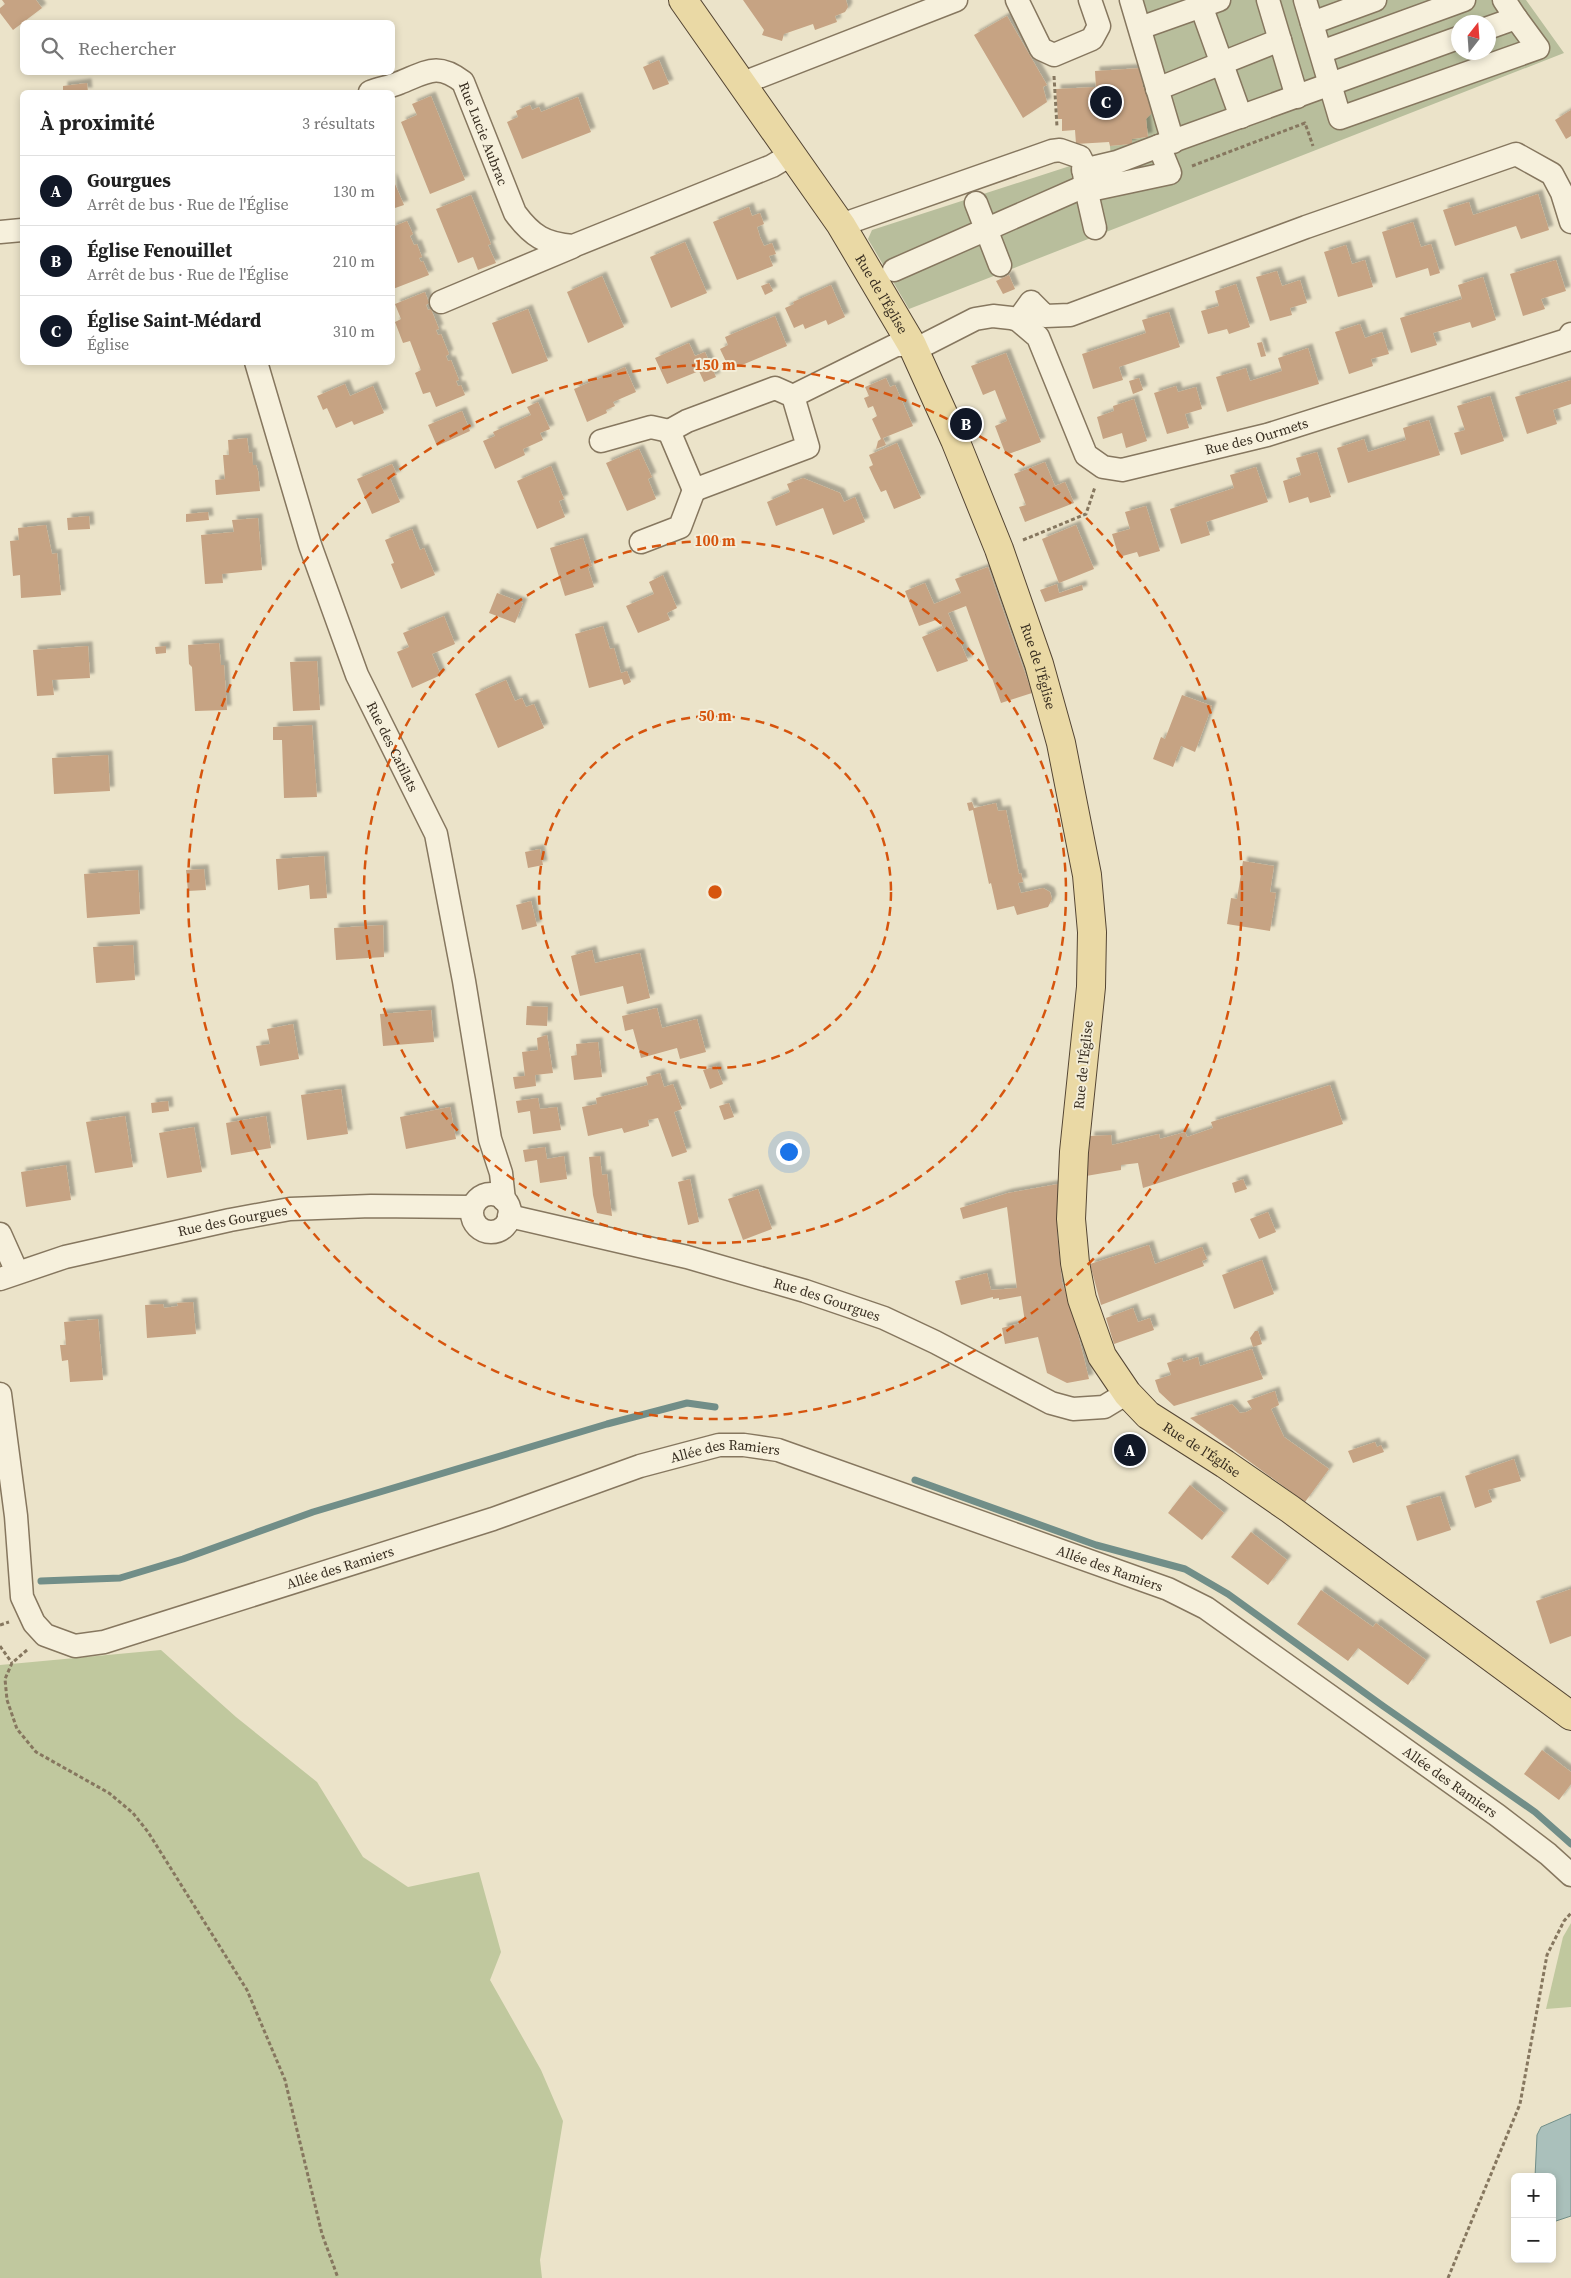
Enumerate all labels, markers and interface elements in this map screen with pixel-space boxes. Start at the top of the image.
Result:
north arrow [1451,15,1496,60]
search box [20,20,395,75]
icon: search [38,34,66,62]
text: Rechercher [78,35,176,61]
street label: Rue Lucie Aubrac [454,79,513,189]
pin: C [1090,83,1122,121]
text: À proximité [40,108,155,137]
text: 3 résultats [302,112,375,134]
text: Gourgues [87,167,171,193]
text: A [51,180,61,202]
text: 130 m [333,180,375,202]
text: Arrêt de bus · Rue de l'Église [87,193,289,215]
text: Église Fenouillet [87,237,232,263]
text: B [51,250,61,272]
text: 210 m [333,250,375,272]
street label: Rue de l'Église [850,250,913,337]
text: Arrêt de bus · Rue de l'Église [87,263,289,285]
text: Église Saint-Médard [87,307,261,333]
text: C [51,320,61,342]
text: 310 m [333,320,375,342]
text: Église [87,333,129,355]
text: 150 m [694,354,736,375]
pin: B [950,405,982,443]
street label: Rue des Ourmets [1203,413,1311,460]
text: 100 m [694,530,736,551]
street label: Rue de l'Église [1016,620,1061,712]
street label: Rue des Catilats [362,698,423,795]
text: 50 m [698,705,732,726]
centre of rings [706,883,724,901]
street label: Rue de l'Église [1068,1020,1098,1110]
your location [776,1139,802,1165]
street label: Rue des Gourgues [176,1200,289,1241]
street label: Rue des Gourgues [771,1272,883,1326]
street label: Rue de l'Église [1159,1417,1245,1482]
pin: A [1114,1431,1146,1469]
street label: Allée des Ramiers [668,1435,782,1468]
street label: Allée des Ramiers [1054,1540,1166,1596]
street label: Allée des Ramiers [284,1541,396,1594]
street label: Allée des Ramiers [1399,1741,1502,1822]
map controls [1511,2173,1556,2263]
button: + [1511,2173,1556,2218]
button: − [1511,2218,1556,2263]

